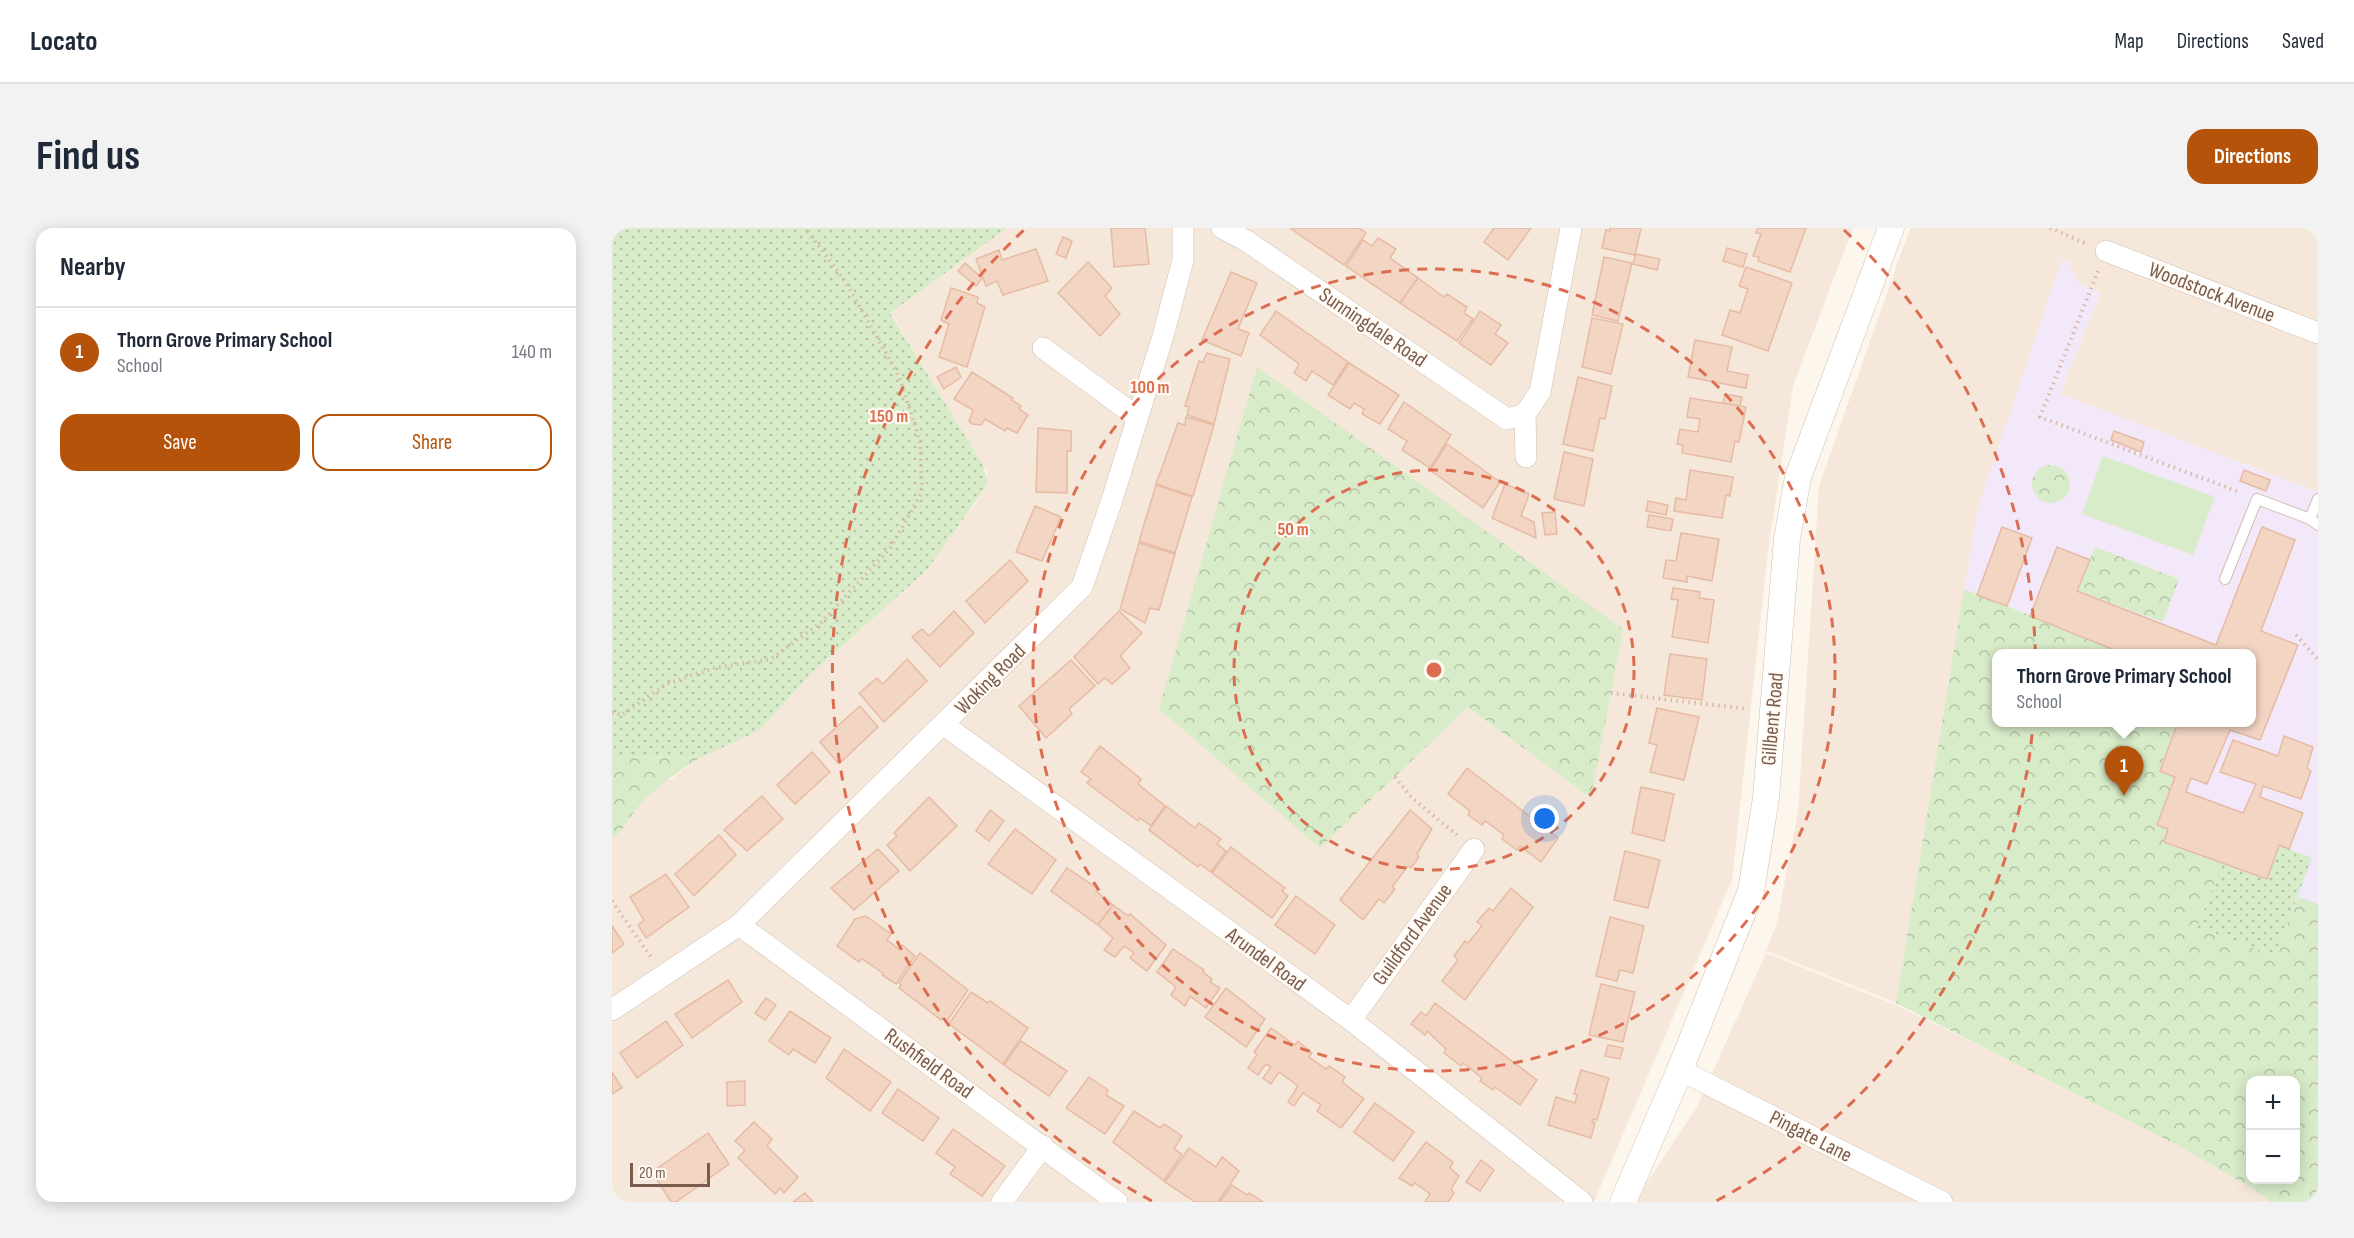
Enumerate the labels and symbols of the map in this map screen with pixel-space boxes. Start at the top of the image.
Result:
street label: Woodstock Avenue [2145,257,2278,328]
street label: Sunningdale Road [1314,282,1431,373]
text: 100 m [1131,377,1170,398]
text: 150 m [870,406,908,427]
text: 50 m [1277,519,1309,540]
street label: Woking Road [950,639,1031,720]
centre of rings [1424,660,1444,680]
street label: Gillbent Road [1756,671,1789,767]
pin: 1 [2104,746,2144,796]
your location [1530,804,1559,833]
street label: Guildford Avenue [1367,879,1458,990]
street label: Arundel Road [1220,921,1311,997]
street label: Rushfield Road [879,1023,978,1104]
street label: Pingate Lane [1765,1105,1856,1168]
scale bar [630,1160,710,1188]

